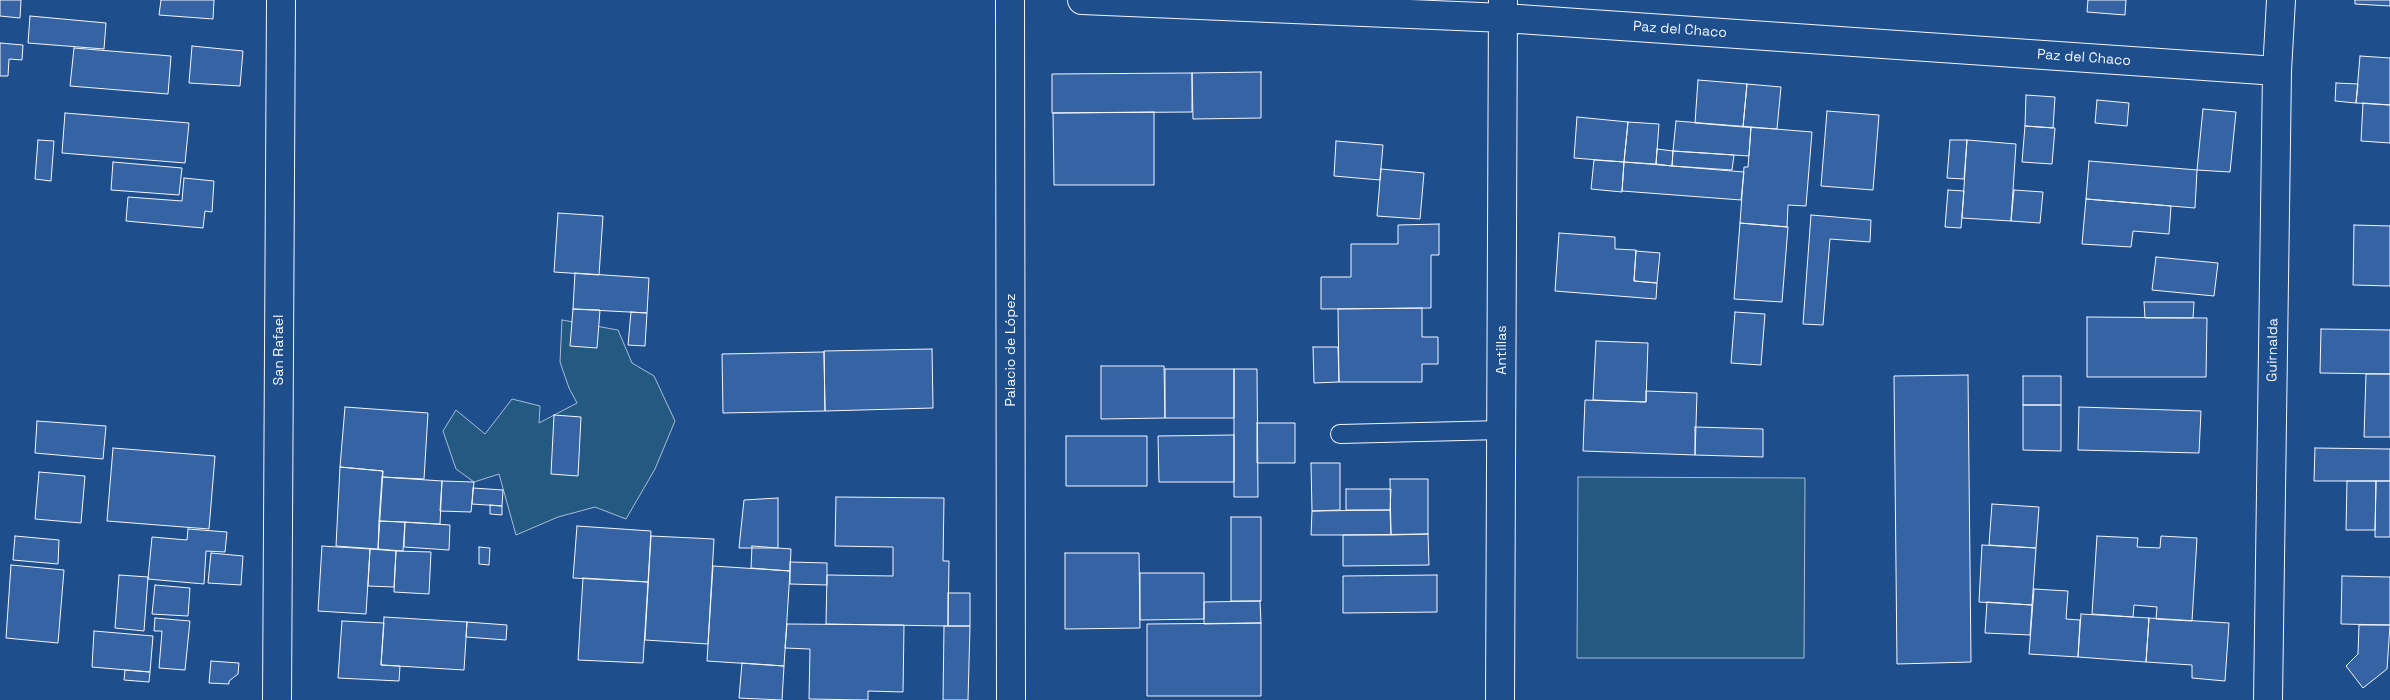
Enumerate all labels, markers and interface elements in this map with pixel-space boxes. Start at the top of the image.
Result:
street label: Paz del Chaco [1633,18,1727,42]
street label: Paz del Chaco [2037,46,2131,70]
street label: Palacio de López [1003,293,1019,407]
street label: San Rafael [271,315,287,385]
street label: Guirnalda [2264,318,2282,382]
street label: Antillas [1494,325,1510,375]

